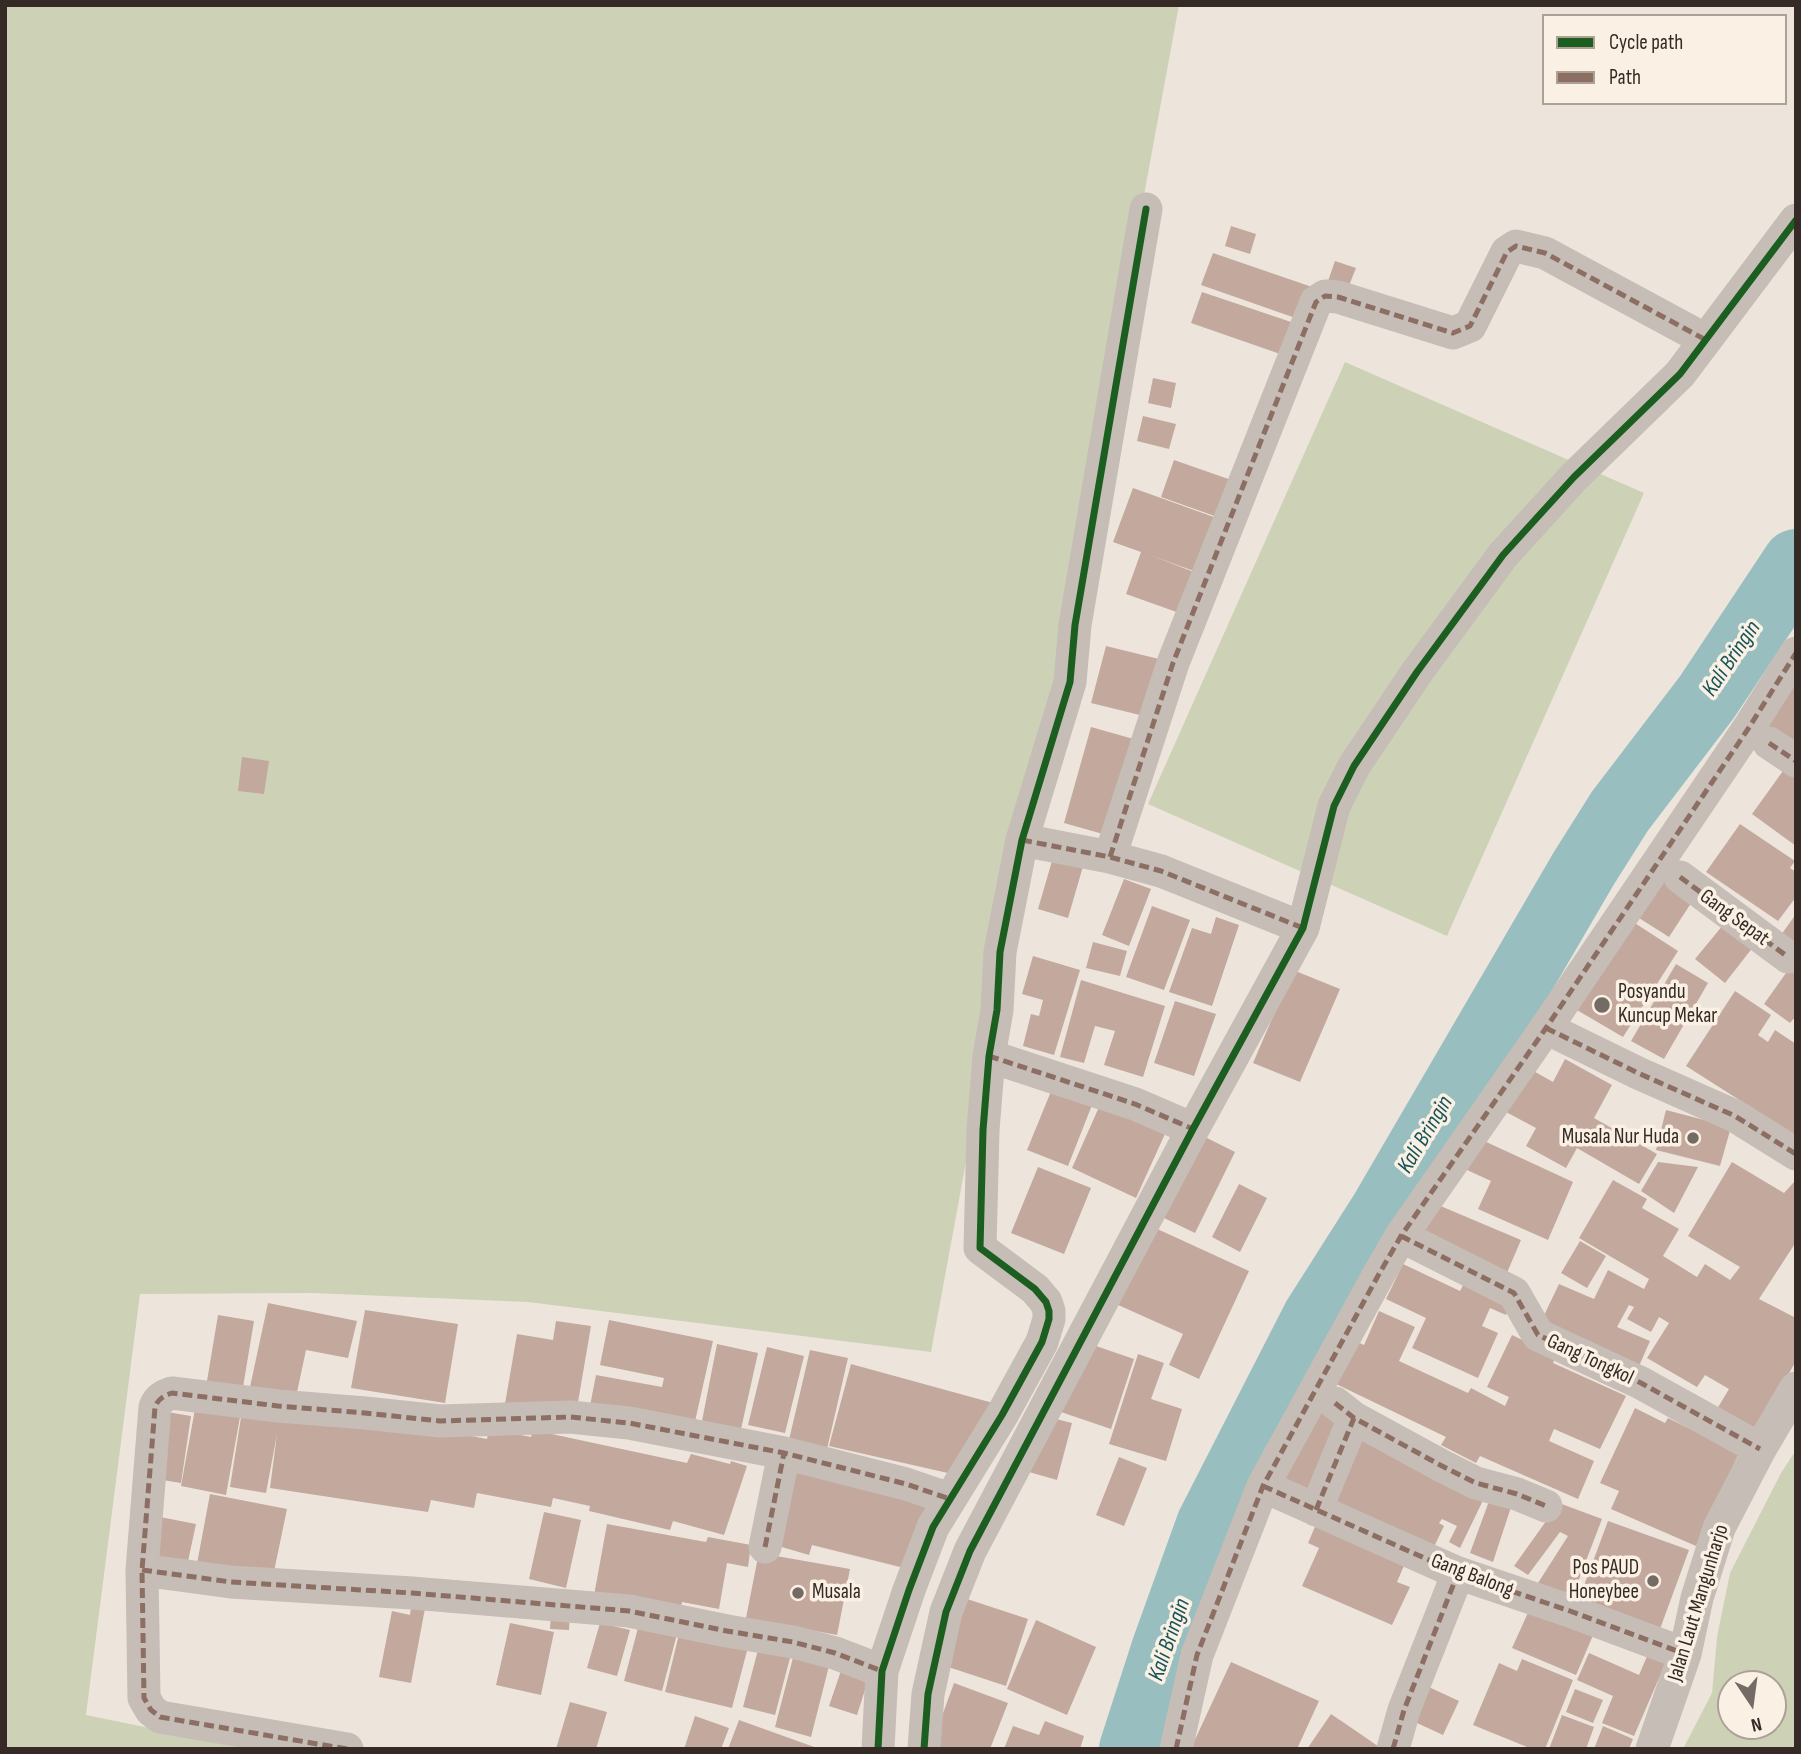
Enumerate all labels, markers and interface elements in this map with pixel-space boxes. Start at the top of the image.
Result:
legend [1542,14,1787,105]
text: Cycle path [1609,30,1683,55]
text: Path [1609,65,1641,90]
water label: Kali Bringin [1697,616,1767,702]
street label: Gang Sepat [1694,884,1774,952]
place label: Posyandu Kuncup Mekar [1618,980,1717,1030]
marker: Posyandu Kuncup Mekar [1592,995,1612,1015]
water label: Kali Bringin [1392,1091,1460,1179]
place label: Musala Nur Huda [1562,1125,1679,1151]
marker: Musala Nur Huda [1685,1130,1701,1146]
street label: Gang Tongkol [1543,1329,1637,1391]
street label: Jalan Laut Mangunharjo [1663,1522,1735,1684]
street label: Gang Balong [1427,1549,1517,1603]
place label: Pos PAUD Honeybee [1569,1556,1639,1606]
marker: Pos PAUD Honeybee [1645,1573,1661,1589]
place label: Musala [812,1580,861,1606]
marker: Musala [790,1585,806,1601]
water label: Kali Bringin [1143,1595,1197,1685]
north arrow [1717,1670,1787,1740]
text: N [1749,1712,1764,1736]

